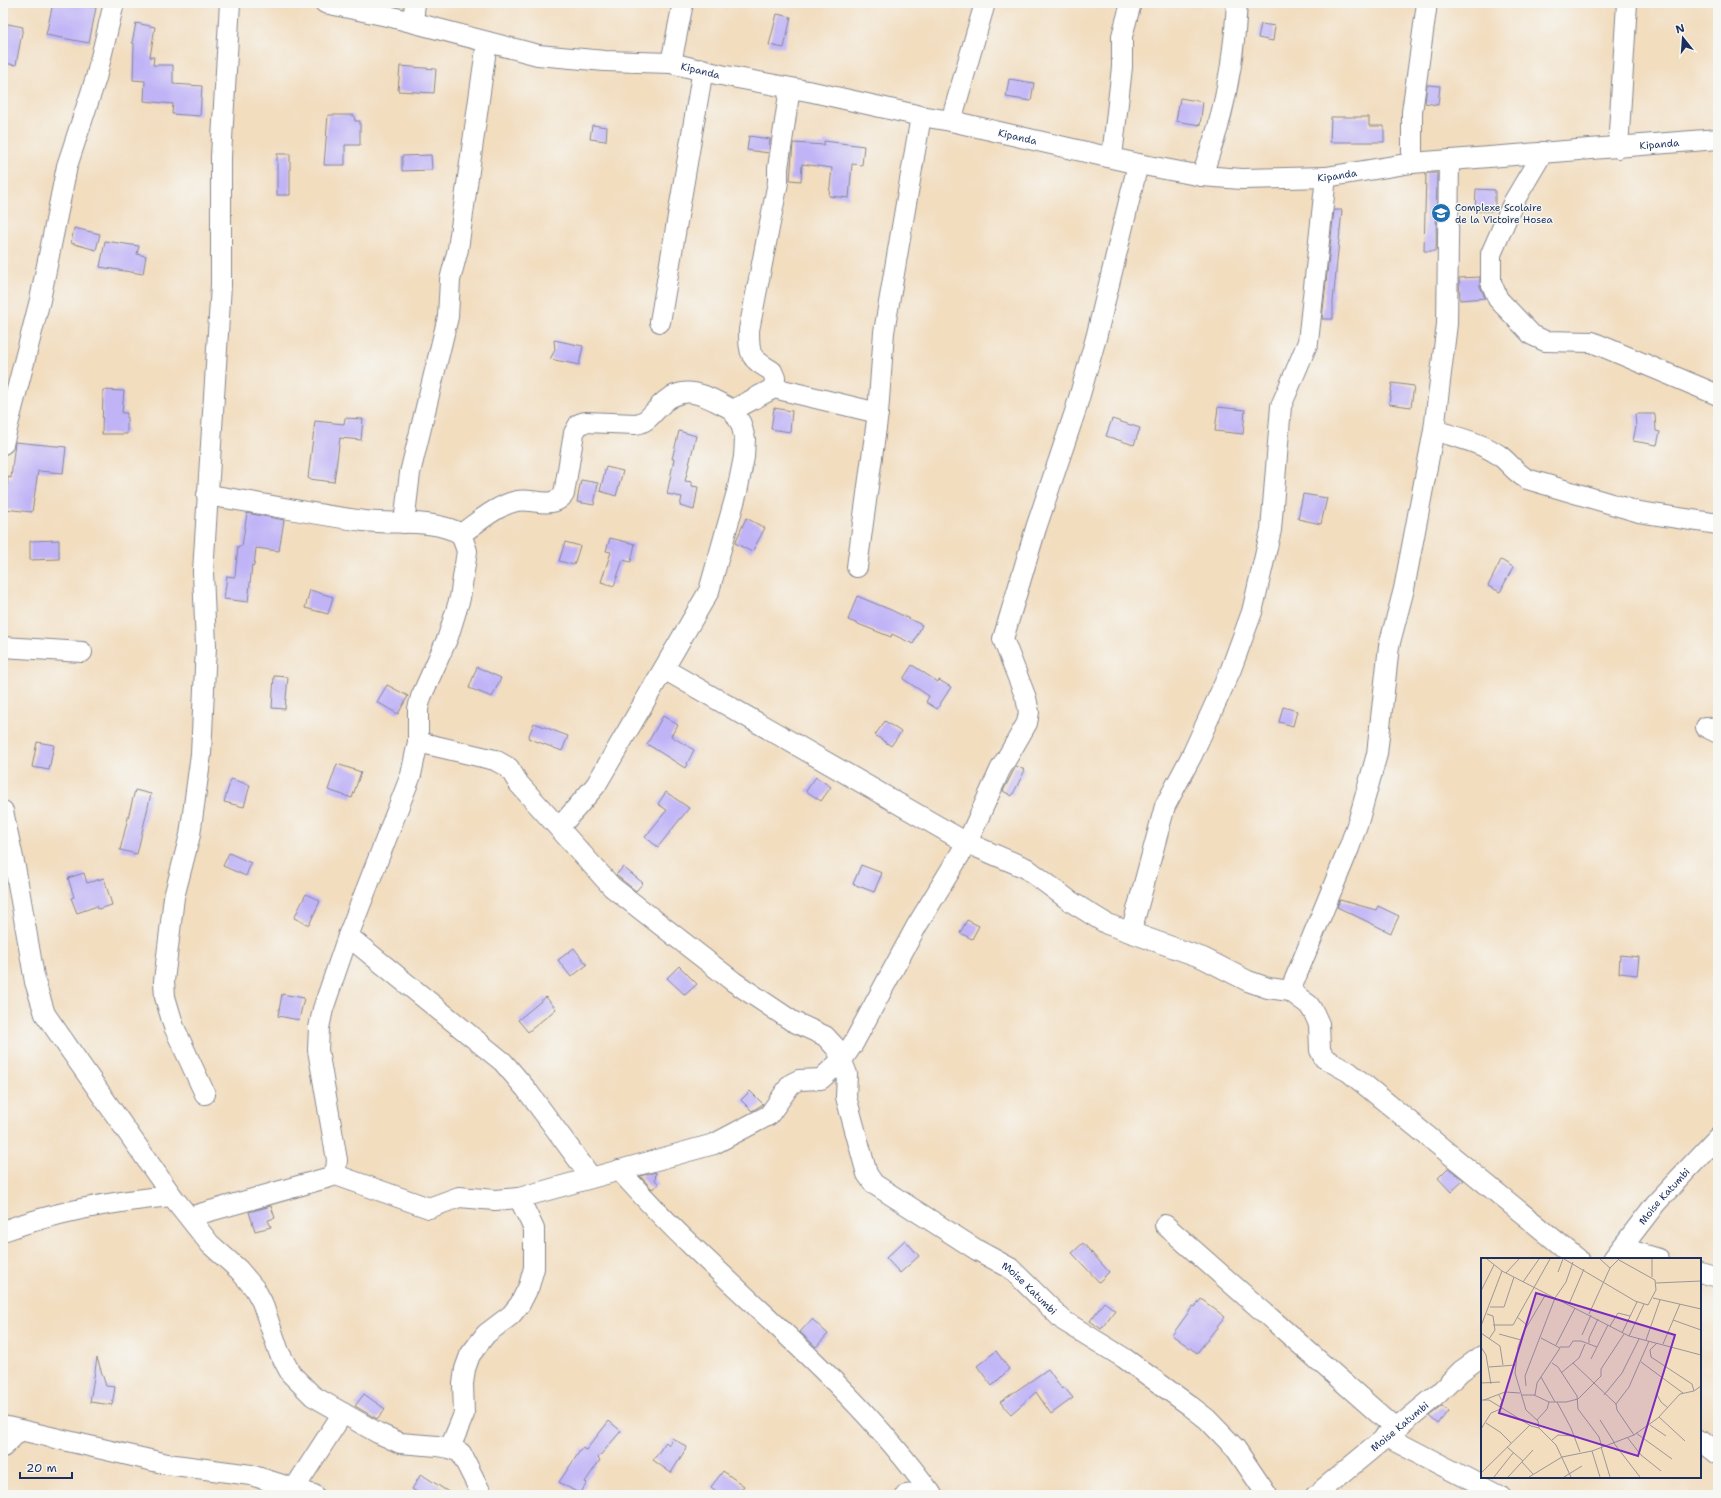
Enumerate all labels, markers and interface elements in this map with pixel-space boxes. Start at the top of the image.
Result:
north arrow [1663,18,1703,58]
text: N [1674,20,1687,37]
street label: Kipanda [680,59,722,81]
street label: Kipanda [997,126,1039,147]
street label: Kipanda [1639,136,1680,152]
street label: Kipanda [1317,165,1358,184]
place label: Complexe Scolaire de la Victoire Hosea [1455,201,1554,226]
school or university icon: Complexe Scolaire de la Victoire Hosea [1430,202,1452,224]
street label: Moise Katumbi [1635,1165,1692,1227]
street label: Moise Katumbi [1000,1258,1060,1317]
inset map [1481,1258,1701,1478]
street label: Moise Katumbi [1368,1398,1431,1454]
scale bar [20,1454,72,1480]
text: 20 m [26,1460,57,1476]

